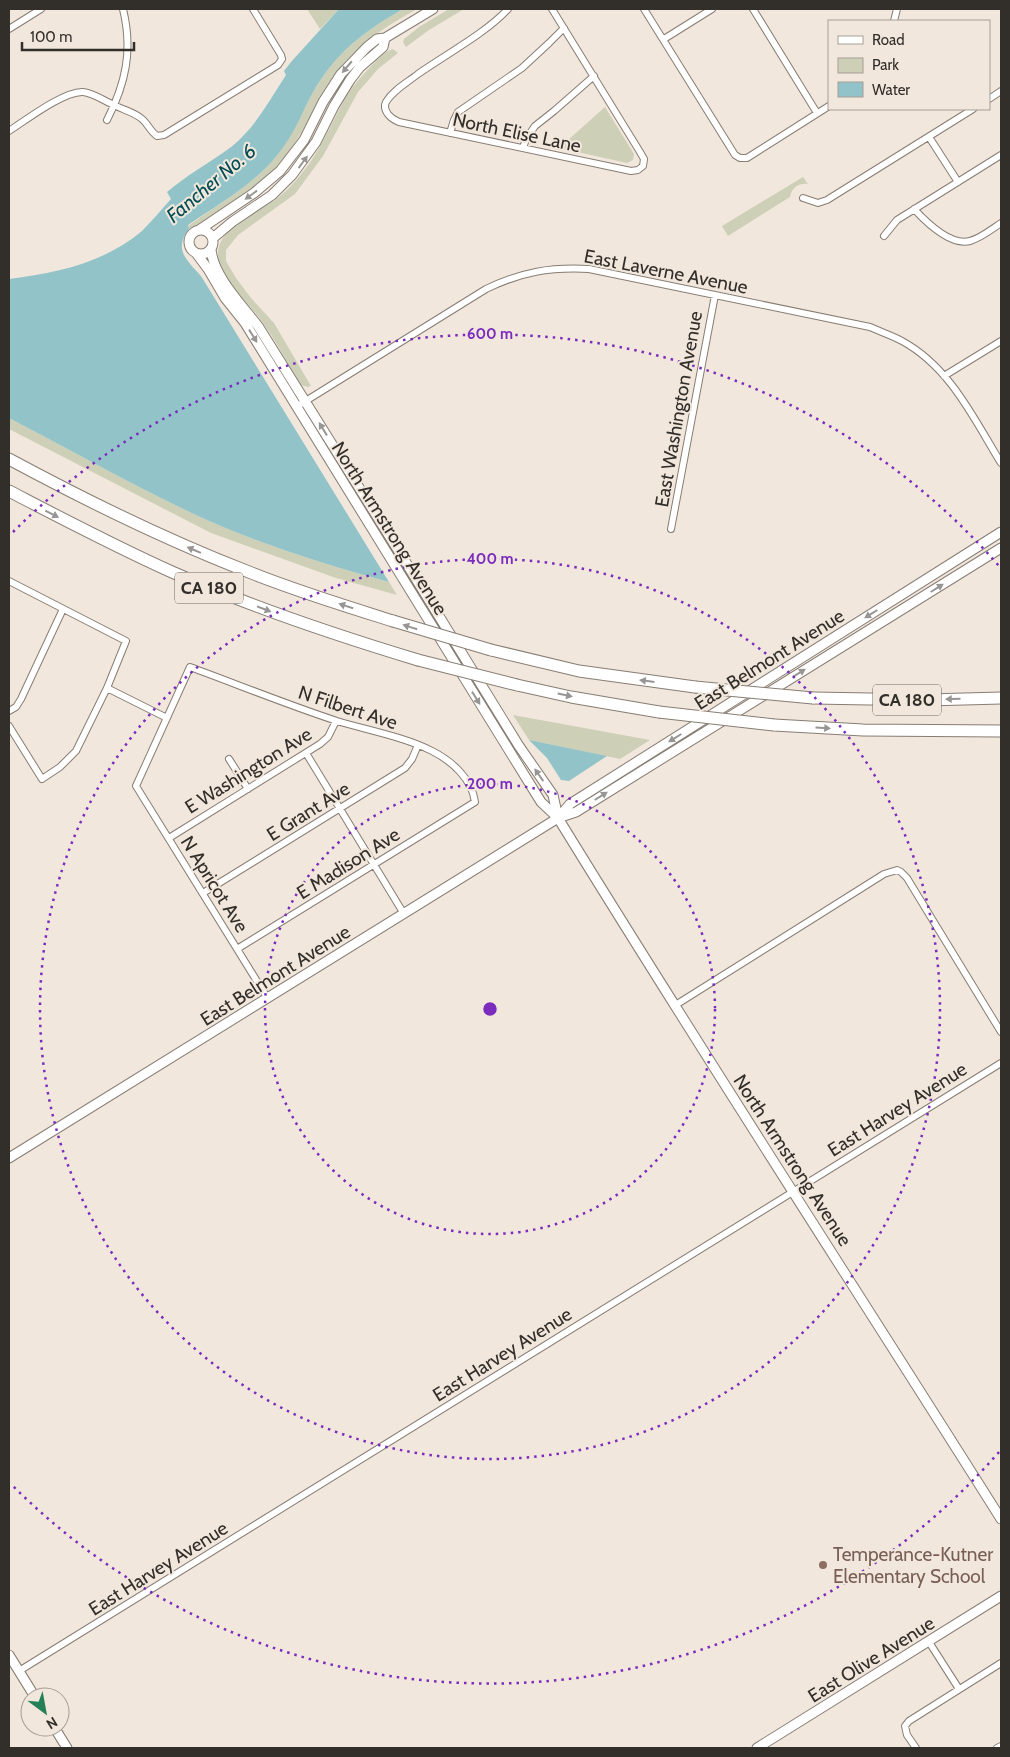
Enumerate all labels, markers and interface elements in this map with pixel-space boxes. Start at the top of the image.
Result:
scale bar [22,20,135,52]
legend [828,20,990,110]
text: 100 m [30,28,72,46]
text: Road [872,31,905,49]
text: Park [872,56,899,74]
one-way arrow [341,60,353,72]
text: Water [872,81,910,99]
street label: North Elise Lane [451,108,583,157]
water label: Fancher No. 6 [161,138,261,228]
one-way arrow [297,156,308,169]
one-way arrow [244,190,258,200]
street label: East Laverne Avenue [582,244,750,299]
street label: East Washington Avenue [650,309,707,509]
text: 600 m [467,325,513,343]
one-way arrow [248,330,257,343]
one-way arrow [318,423,327,436]
street label: North Armstrong Avenue [327,437,452,619]
one-way arrow [45,510,59,518]
one-way arrow [187,545,201,553]
text: 400 m [467,550,513,568]
road number: CA 180 [175,572,243,604]
one-way arrow [930,583,943,592]
one-way arrow [339,602,354,609]
street label: East Belmont Avenue [690,604,849,715]
one-way arrow [257,605,272,613]
one-way arrow [865,609,878,619]
one-way arrow [403,622,418,630]
one-way arrow [792,669,805,678]
one-way arrow [638,677,654,685]
street label: N Filbert Ave [295,681,401,734]
road number: CA 180 [873,684,941,716]
one-way arrow [472,691,481,704]
one-way arrow [557,692,573,700]
one-way arrow [944,696,960,704]
street label: E Washington Ave [181,722,316,819]
one-way arrow [815,725,831,733]
one-way arrow [668,734,681,743]
one-way arrow [534,768,544,782]
text: 200 m [467,775,513,793]
street label: E Grant Ave [263,777,354,846]
one-way arrow [595,792,608,801]
street label: E Madison Ave [293,823,404,904]
street label: N Apricot Ave [176,832,253,937]
street label: East Belmont Avenue [196,920,355,1031]
centre of rings [481,1000,499,1018]
street label: East Harvey Avenue [824,1057,971,1161]
street label: North Armstrong Avenue [728,1070,857,1251]
street label: East Harvey Avenue [429,1302,576,1406]
street label: East Harvey Avenue [85,1516,232,1620]
place label: Temperance-Kutner Elementary School [833,1543,993,1588]
marker: Temperance-Kutner Elementary School [817,1559,829,1571]
street label: East Olive Avenue [804,1611,939,1708]
north arrow [20,1687,70,1737]
text: N [43,1713,61,1733]

